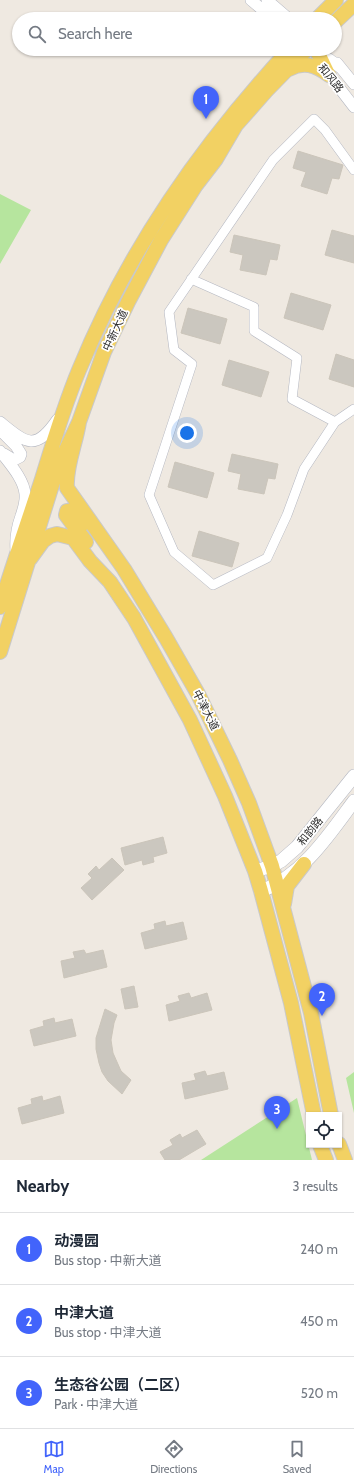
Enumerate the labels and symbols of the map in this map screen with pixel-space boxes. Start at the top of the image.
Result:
street label: 和风路 [315,61,347,95]
pin: 1 [193,86,219,119]
street label: 中新大道 [99,307,131,353]
your location [177,423,197,443]
street label: 中津大道 [190,687,222,733]
street label: 和韵路 [294,814,326,848]
pin: 2 [309,983,335,1016]
pin: 3 [264,1096,290,1129]

